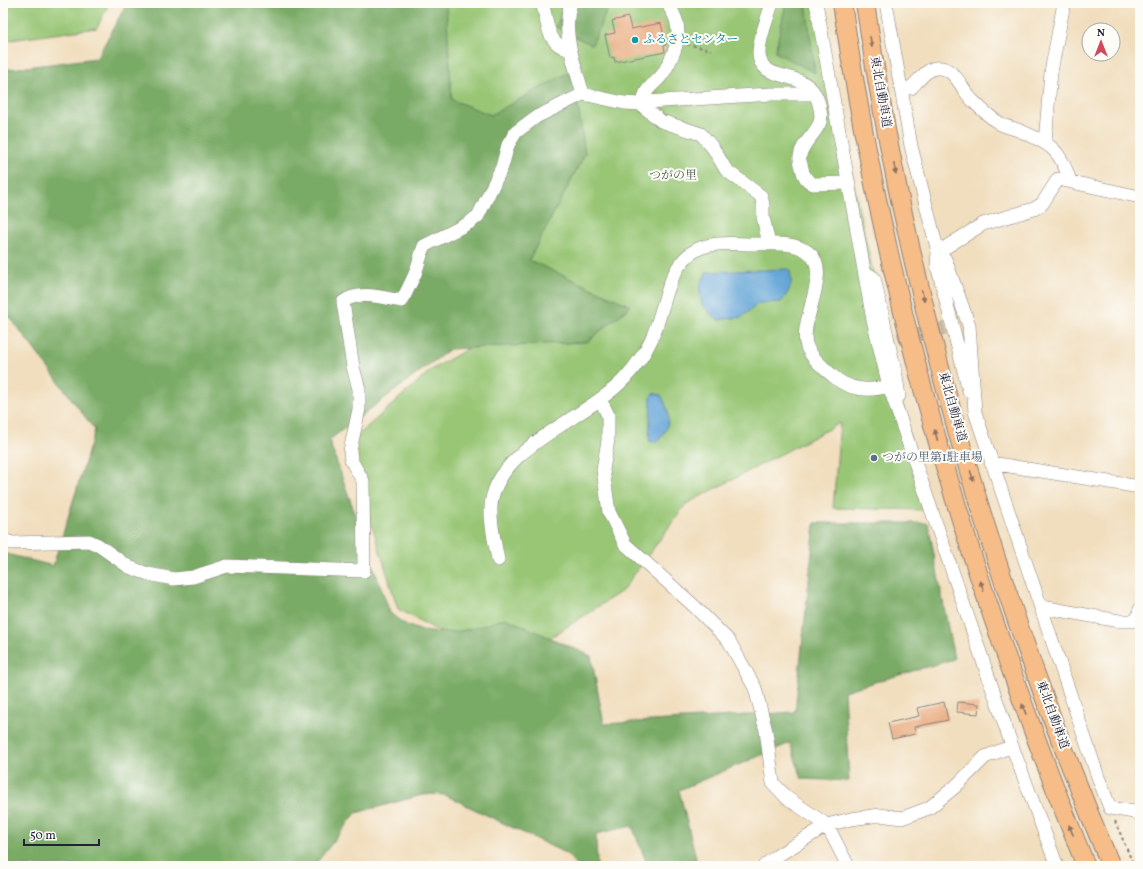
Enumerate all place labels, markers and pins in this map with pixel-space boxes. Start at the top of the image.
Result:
place label: ふるさとセンター [643,32,739,48]
marker: ふるさとセンター [630,35,640,45]
place label: つがの里第1駐車場 [882,450,983,466]
marker: つがの里第1駐車場 [869,453,879,463]

